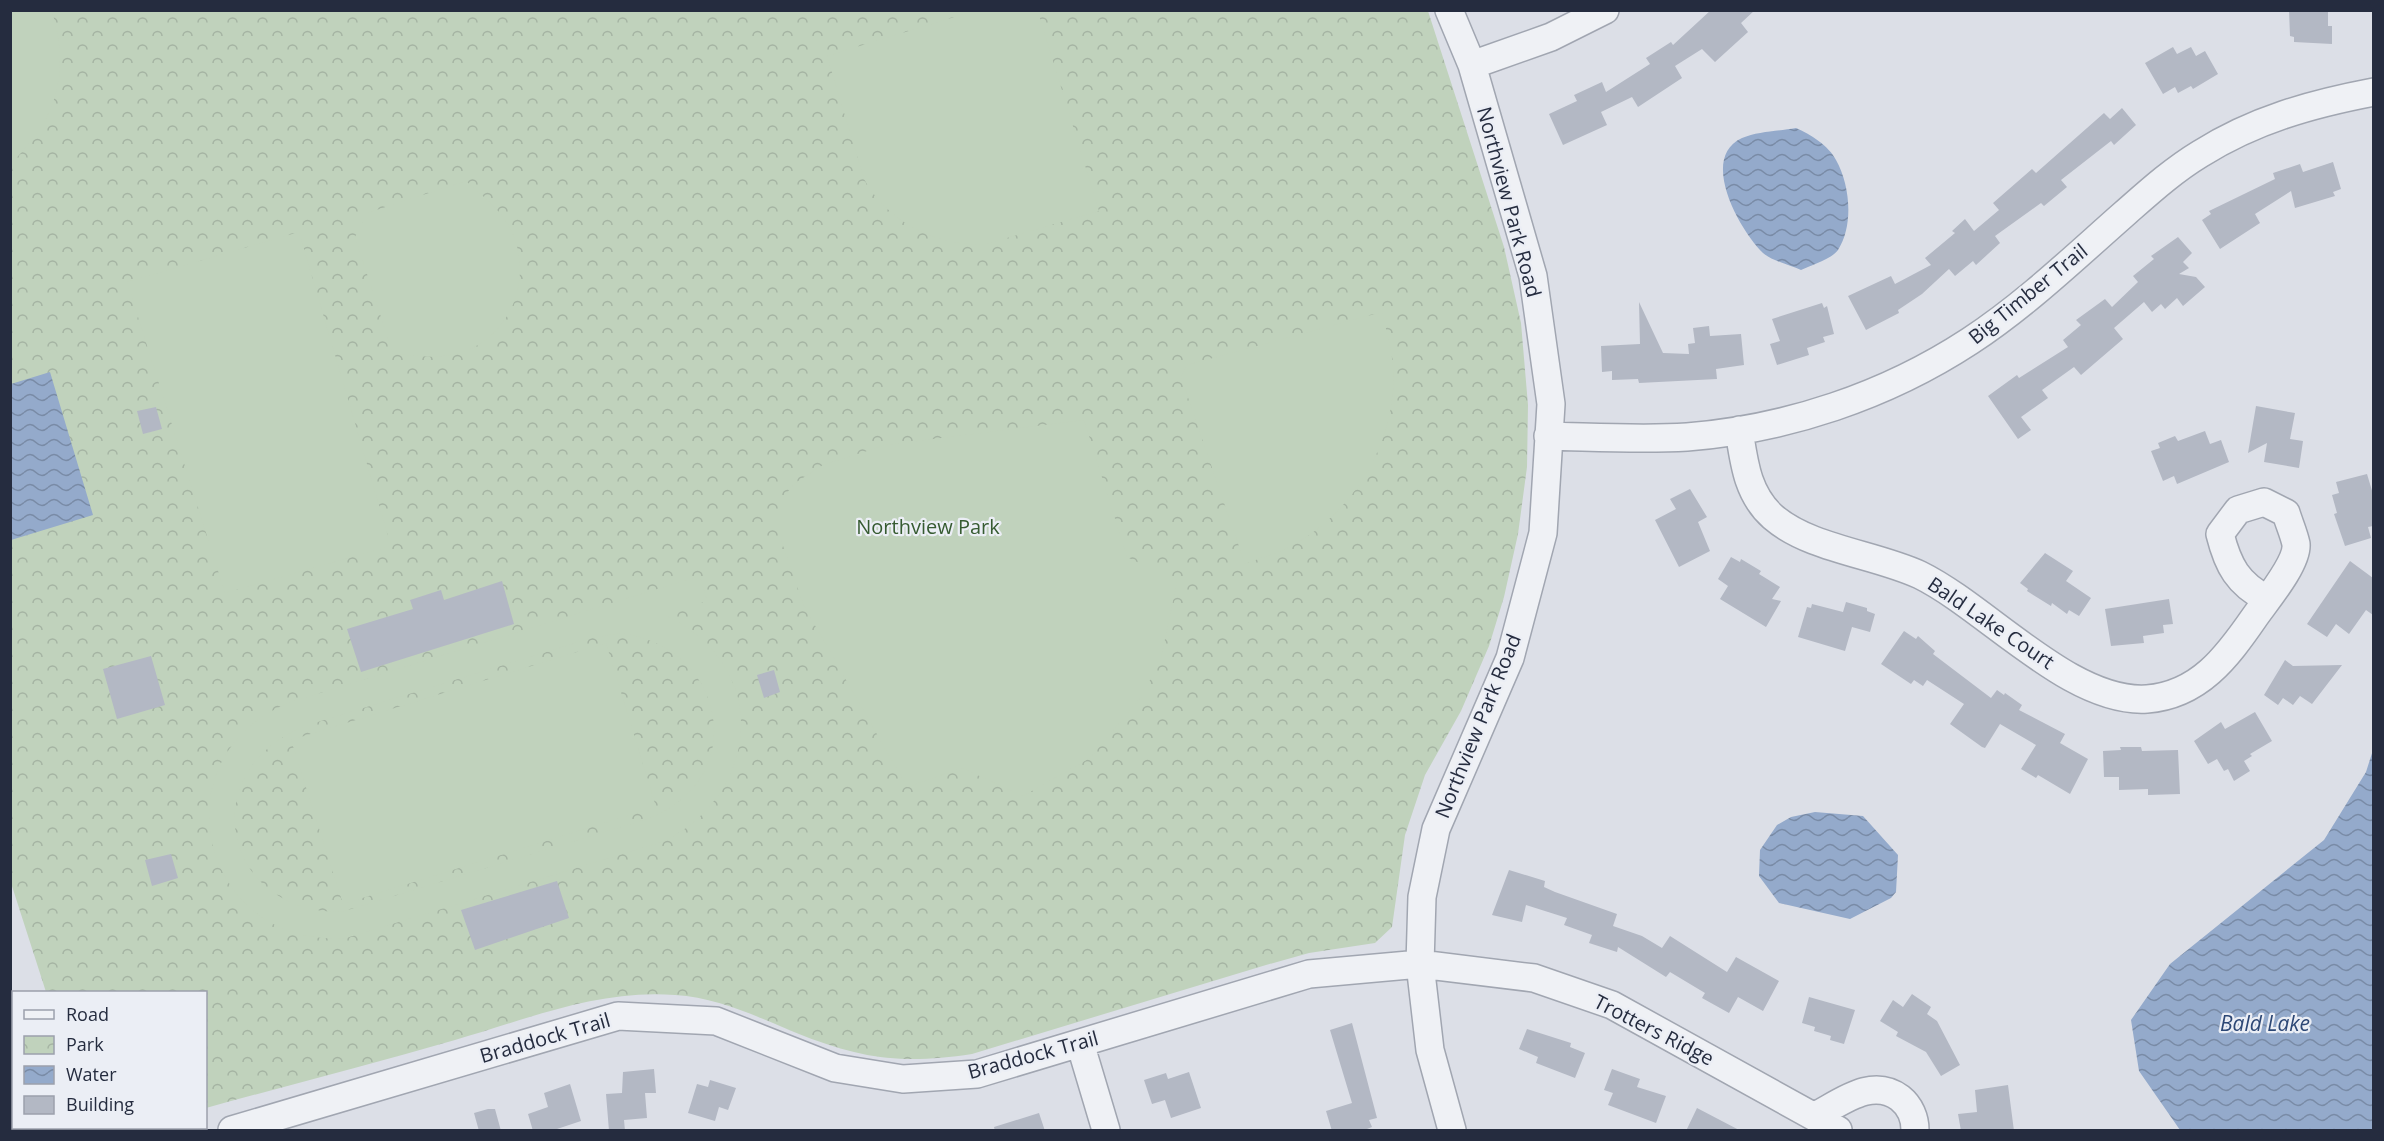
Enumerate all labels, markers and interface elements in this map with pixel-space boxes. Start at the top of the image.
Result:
street label: Northview Park Road [1471,104,1548,300]
street label: Big Timber Trail [1963,237,2093,350]
park label: Northview Park [856,513,1000,540]
street label: Bald Lake Court [1923,570,2060,675]
street label: Northview Park Road [1428,630,1527,822]
street label: Trotters Ridge [1590,988,1719,1071]
legend [12,991,207,1129]
text: Road [66,1002,109,1026]
street label: Braddock Trail [477,1006,613,1069]
water label: Bald Lake [2220,1009,2310,1037]
street label: Braddock Trail [964,1024,1101,1085]
text: Park [66,1032,104,1056]
text: Water [66,1062,117,1086]
text: Building [66,1092,134,1116]

